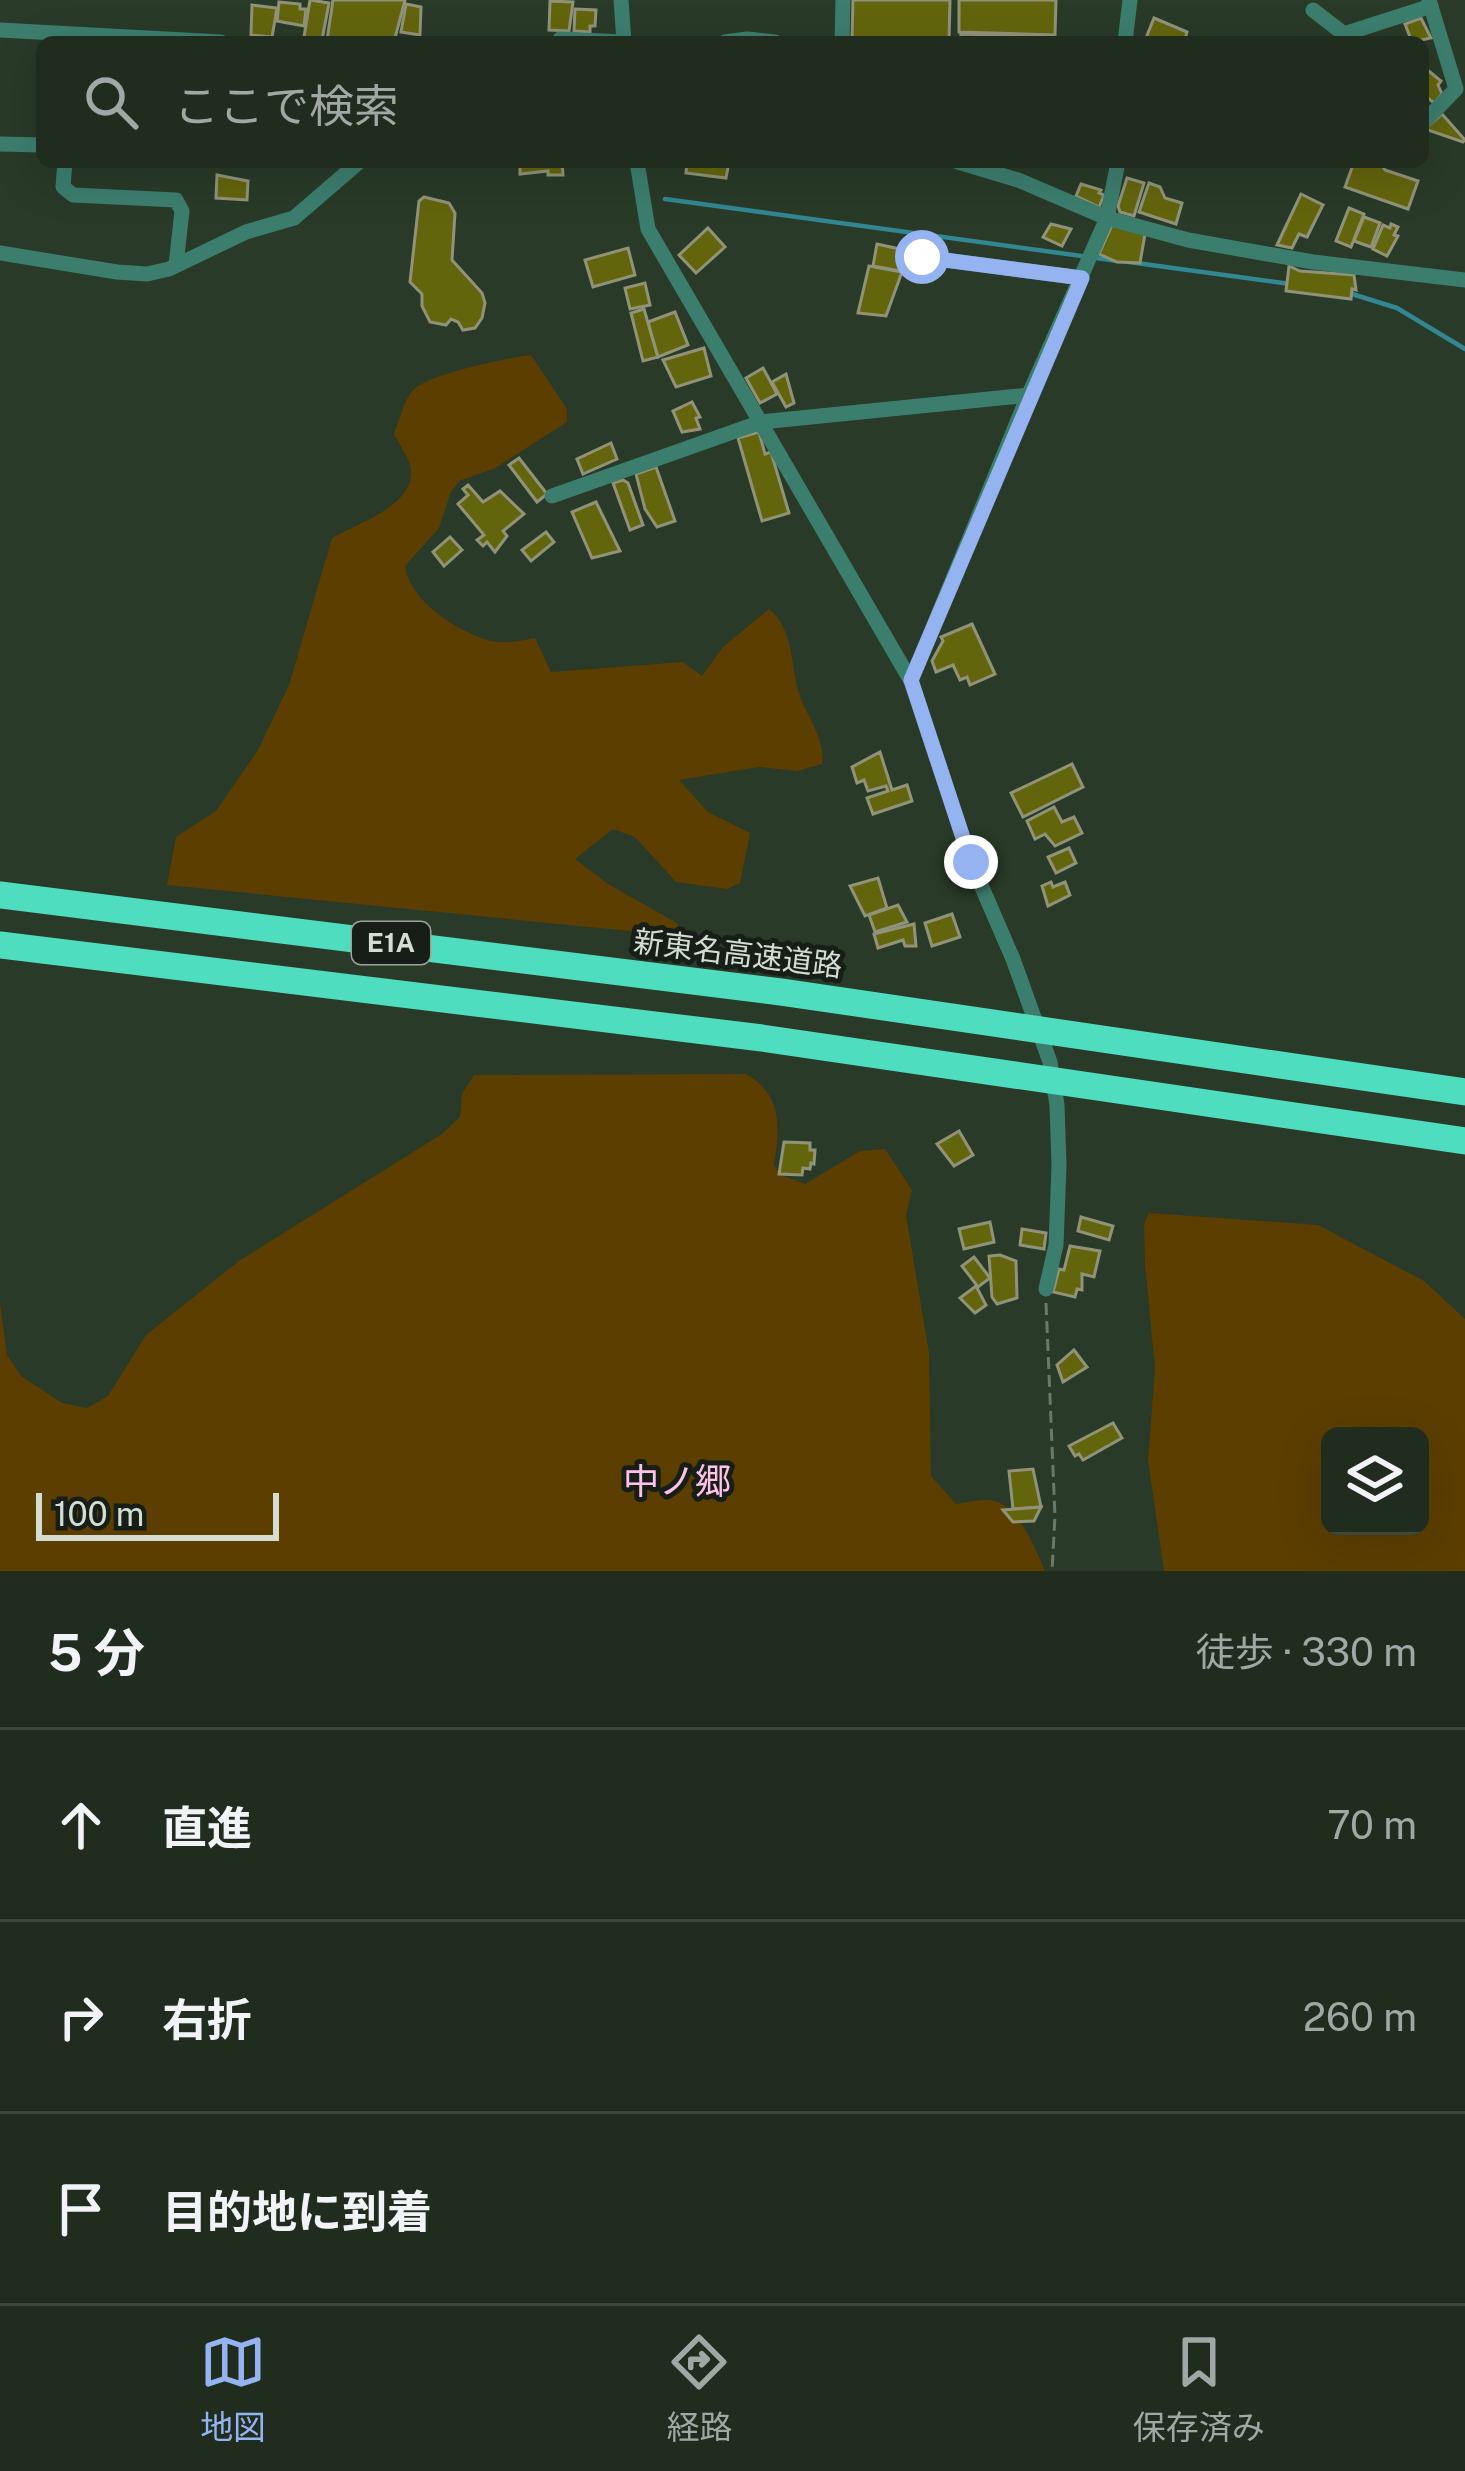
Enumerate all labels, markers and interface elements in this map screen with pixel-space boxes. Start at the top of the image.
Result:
search box [36,36,1429,168]
icon: search [78,69,144,135]
text: ここで検索 [174,79,399,132]
route start [895,230,949,284]
route end [944,835,998,889]
road number: E1A [352,922,430,964]
street label: 新東名高速道路 [632,922,845,984]
map controls [1321,1427,1429,1535]
button: layers [1321,1427,1429,1535]
district label: 中ノ郷 [623,1460,731,1502]
scale bar [36,1487,279,1540]
text: 100 m [54,1495,144,1533]
text: 5 分 [48,1623,145,1682]
text: 徒歩 · 330 m [1196,1629,1417,1675]
icon: ahead [48,1792,114,1858]
text: 直進 [162,1801,252,1854]
text: 70 m [1327,1802,1417,1848]
icon: right [48,1984,114,2050]
text: 右折 [162,1993,252,2046]
text: 260 m [1303,1994,1417,2040]
icon: arrive [48,2176,114,2242]
text: 目的地に到着 [162,2185,432,2238]
tab: 地図 [200,2329,266,2449]
tab: 経路 [666,2329,732,2449]
tab: 保存済み [1133,2329,1265,2449]

